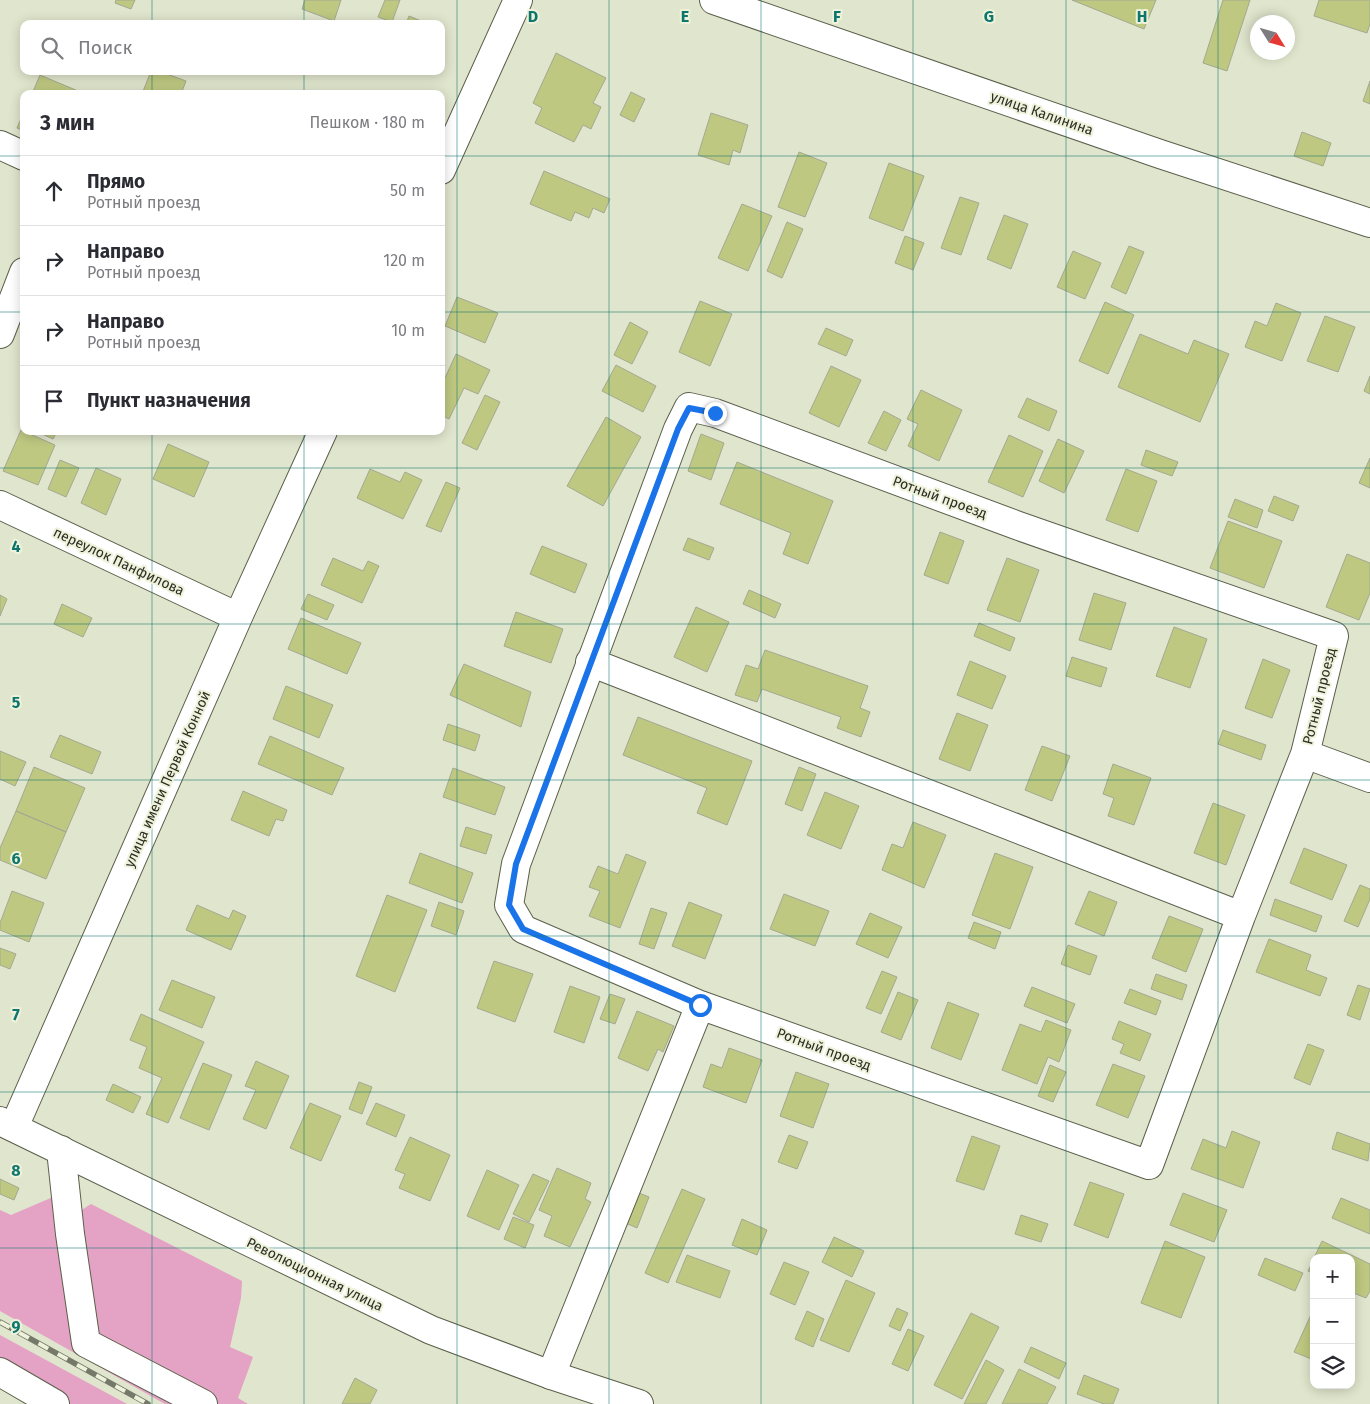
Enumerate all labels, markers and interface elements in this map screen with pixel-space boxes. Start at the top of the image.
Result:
text: D [528,7,538,26]
text: E [681,7,689,26]
text: F [833,7,841,26]
text: G [984,7,994,26]
text: H [1137,7,1147,26]
north arrow [1250,15,1295,60]
search box [20,20,445,75]
icon: search [38,34,66,62]
text: Поиск [78,36,132,59]
street label: улица Калинина [988,88,1095,139]
text: 3 мин [40,110,95,136]
text: Пешком · 180 m [310,113,425,132]
text: Прямо [87,170,145,193]
icon: ahead [40,177,68,205]
text: 50 m [390,181,425,200]
text: Ротный проезд [87,193,200,212]
text: Направо [87,240,164,263]
icon: right [40,247,68,275]
text: 120 m [383,251,425,270]
text: Ротный проезд [87,263,200,282]
text: Направо [87,310,164,333]
icon: right [40,317,68,345]
text: 10 m [391,321,425,340]
text: Ротный проезд [87,333,200,352]
icon: arrive [40,387,68,415]
text: Пункт назначения [87,389,251,412]
route end [704,402,727,425]
street label: Ротный проезд [890,473,990,522]
street label: переулок Панфилова [51,524,187,599]
text: 4 [11,537,21,556]
street label: Ротный проезд [1299,646,1340,746]
street label: улица имени Первой Конной [121,688,214,870]
text: 5 [12,693,21,712]
text: 6 [11,849,21,868]
route start [689,994,712,1017]
text: 7 [12,1005,20,1024]
street label: Ротный проезд [774,1025,874,1074]
text: 8 [11,1161,21,1180]
street label: Революционная улица [244,1234,386,1315]
map controls [1310,1254,1355,1389]
button: + [1310,1254,1355,1299]
button: − [1310,1299,1355,1344]
text: 9 [12,1317,21,1336]
button: layers [1310,1344,1355,1389]

